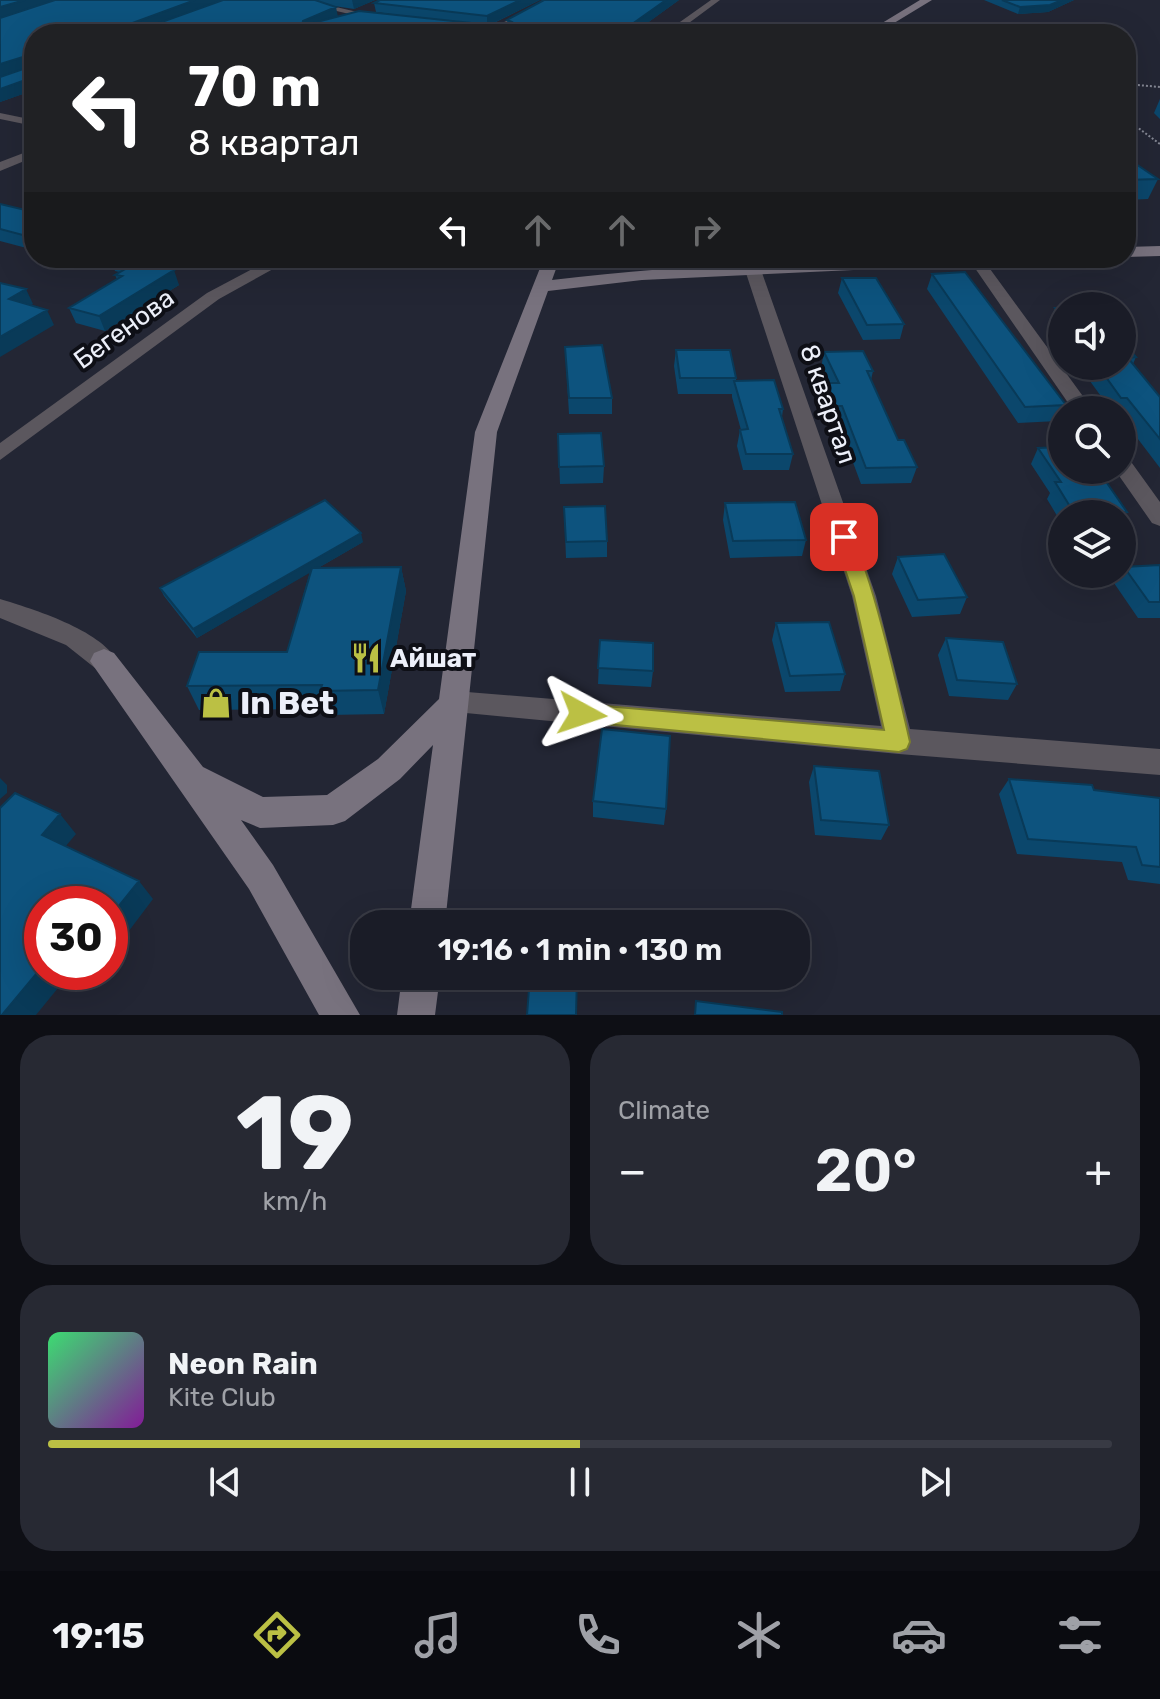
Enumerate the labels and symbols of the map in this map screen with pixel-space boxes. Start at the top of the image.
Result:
street label: Бегенова [68,282,180,376]
street label: 8 квартал [793,340,863,468]
pin [810,503,878,571]
restaurant icon: Айшат [349,641,383,675]
place label: Айшат [390,643,476,674]
position arrow [540,672,624,756]
place label: In Bet [240,684,334,722]
shop icon: In Bet [199,686,233,720]
speed limit sign: 30 [24,886,128,990]

